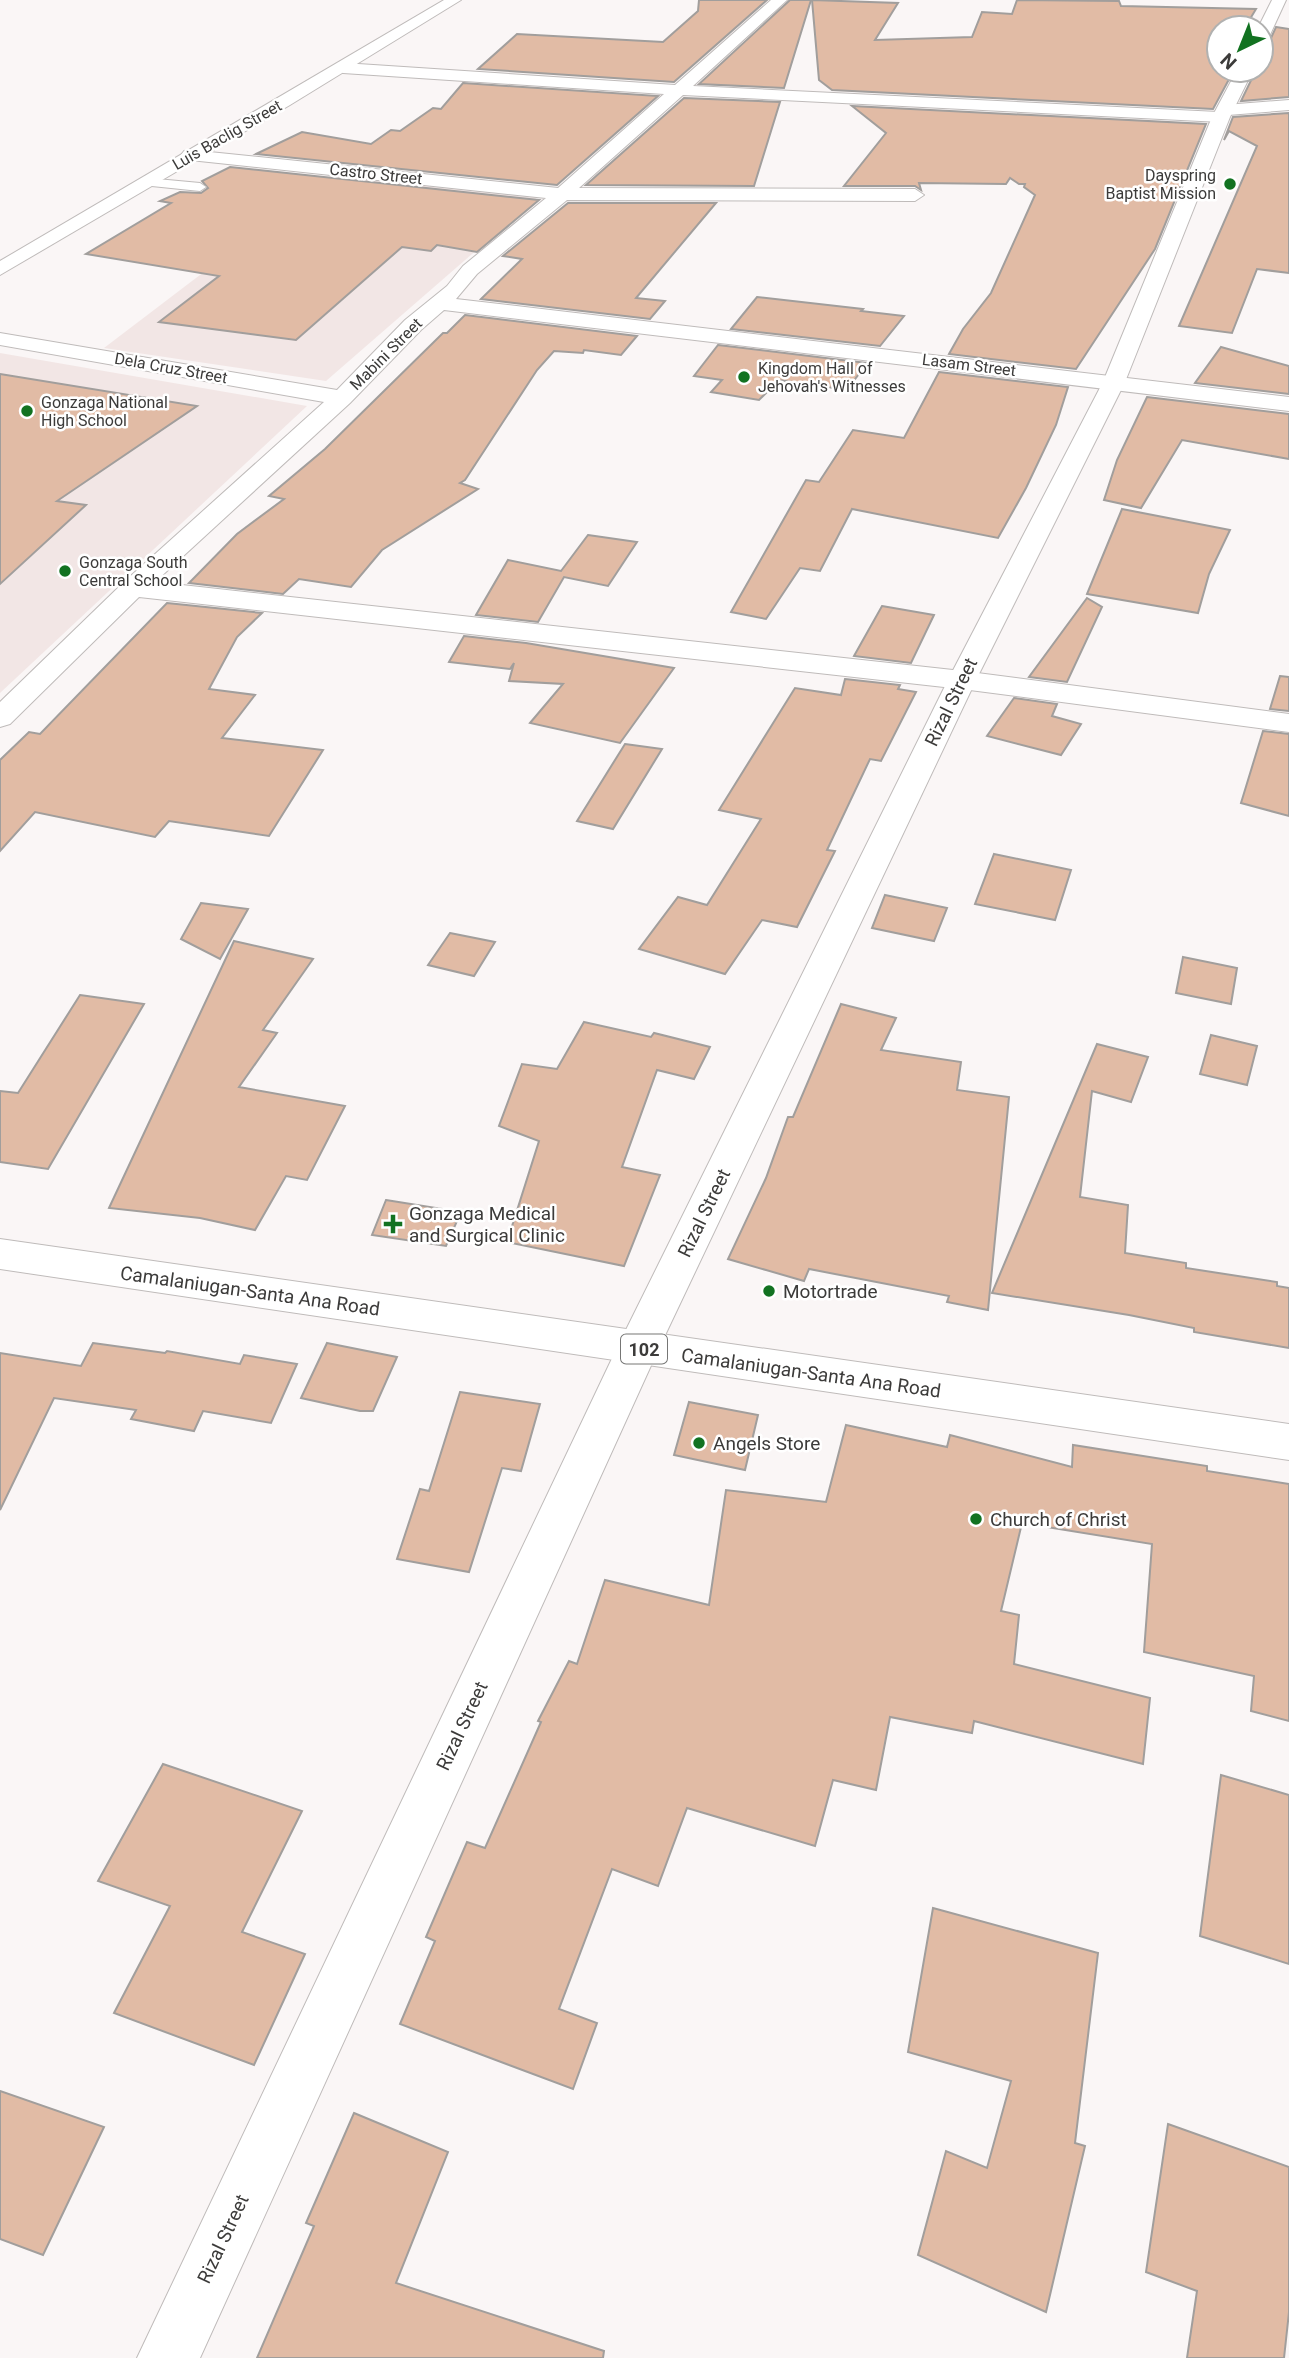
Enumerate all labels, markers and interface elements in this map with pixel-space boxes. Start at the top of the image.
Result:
north arrow [1205,14,1275,84]
text: N [1216,48,1241,74]
street label: Luis Baclig Street [169,96,285,174]
street label: Castro Street [329,160,423,188]
place label: Dayspring Baptist Mission [1106,166,1216,203]
marker: Dayspring Baptist Mission [1222,176,1238,192]
street label: Mabini Street [346,314,426,394]
street label: Dela Cruz Street [113,349,229,387]
street label: Lasam Street [921,350,1017,380]
place label: Kingdom Hall of Jehovah's Witnesses [758,359,906,396]
marker: Kingdom Hall of Jehovah's Witnesses [736,369,752,385]
place label: Gonzaga National High School [41,393,168,430]
marker: Gonzaga National High School [19,403,35,419]
place label: Gonzaga South Central School [79,553,188,590]
marker: Gonzaga South Central School [57,563,73,579]
street label: Rizal Street [920,654,982,750]
street label: Rizal Street [673,1165,735,1261]
place label: Gonzaga Medical and Surgical Clinic [409,1202,565,1247]
marker: Gonzaga Medical and Surgical Clinic [383,1214,403,1234]
street label: Camalaniugan-Santa Ana Road [119,1261,381,1321]
place label: Motortrade [783,1280,878,1303]
marker: Motortrade [761,1283,777,1299]
road number: 102 [621,1334,667,1364]
street label: Camalaniugan-Santa Ana Road [680,1343,942,1403]
place label: Angels Store [713,1432,820,1455]
marker: Angels Store [691,1435,707,1451]
place label: Church of Christ [990,1508,1127,1531]
marker: Church of Christ [968,1511,984,1527]
street label: Rizal Street [431,1678,493,1774]
street label: Rizal Street [192,2191,254,2287]

